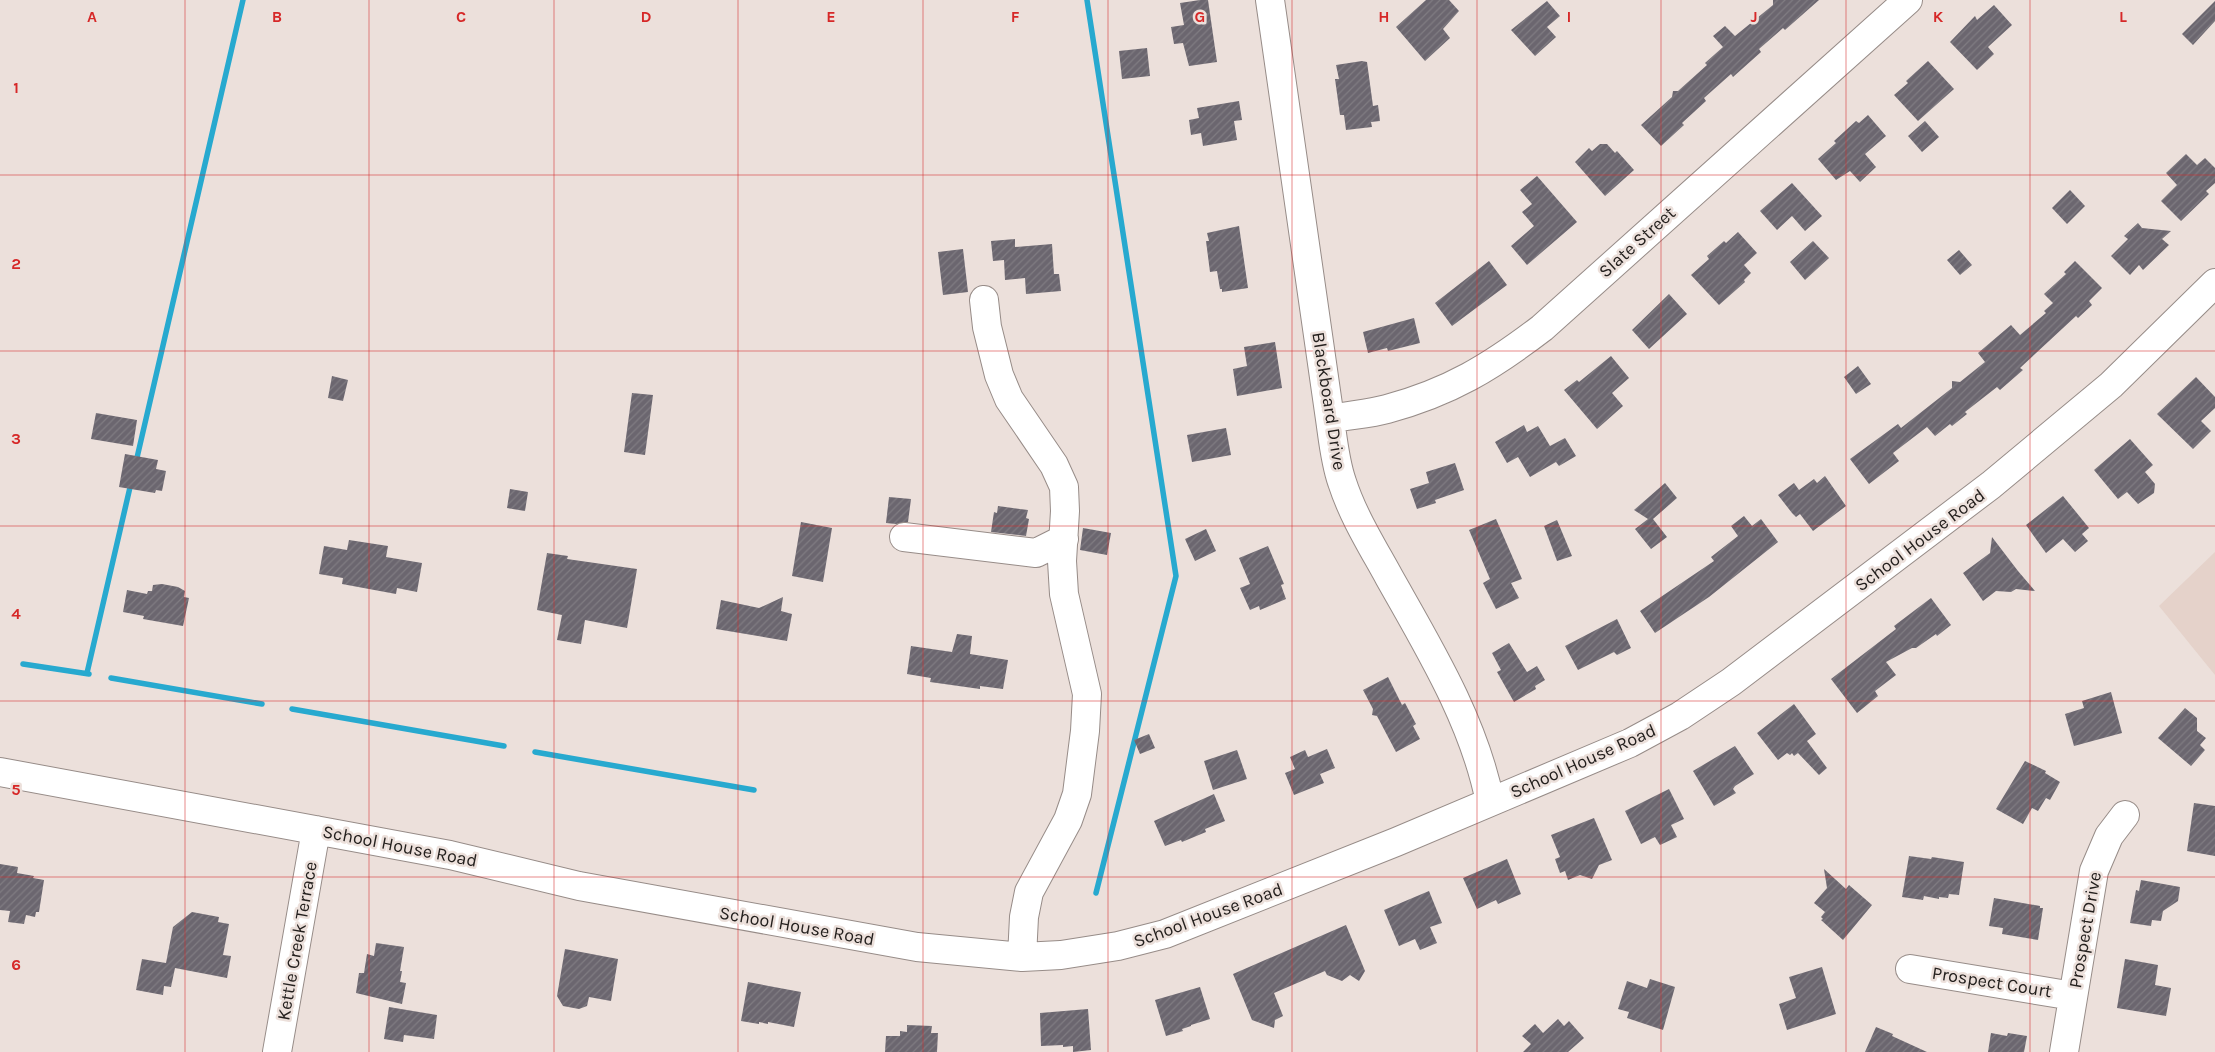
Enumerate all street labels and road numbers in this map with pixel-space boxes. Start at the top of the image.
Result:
street label: Slate Street [1594,202,1680,282]
street label: Blackboard Drive [1307,330,1351,472]
street label: School House Road [1851,484,1989,596]
street label: School House Road [1507,719,1659,803]
street label: School House Road [321,820,479,872]
street label: Kettle Creek Terrace [272,860,322,1022]
street label: Prospect Drive [2064,870,2106,990]
street label: School House Road [1130,878,1286,952]
street label: School House Road [718,902,876,950]
street label: Prospect Court [1931,962,2054,1002]

